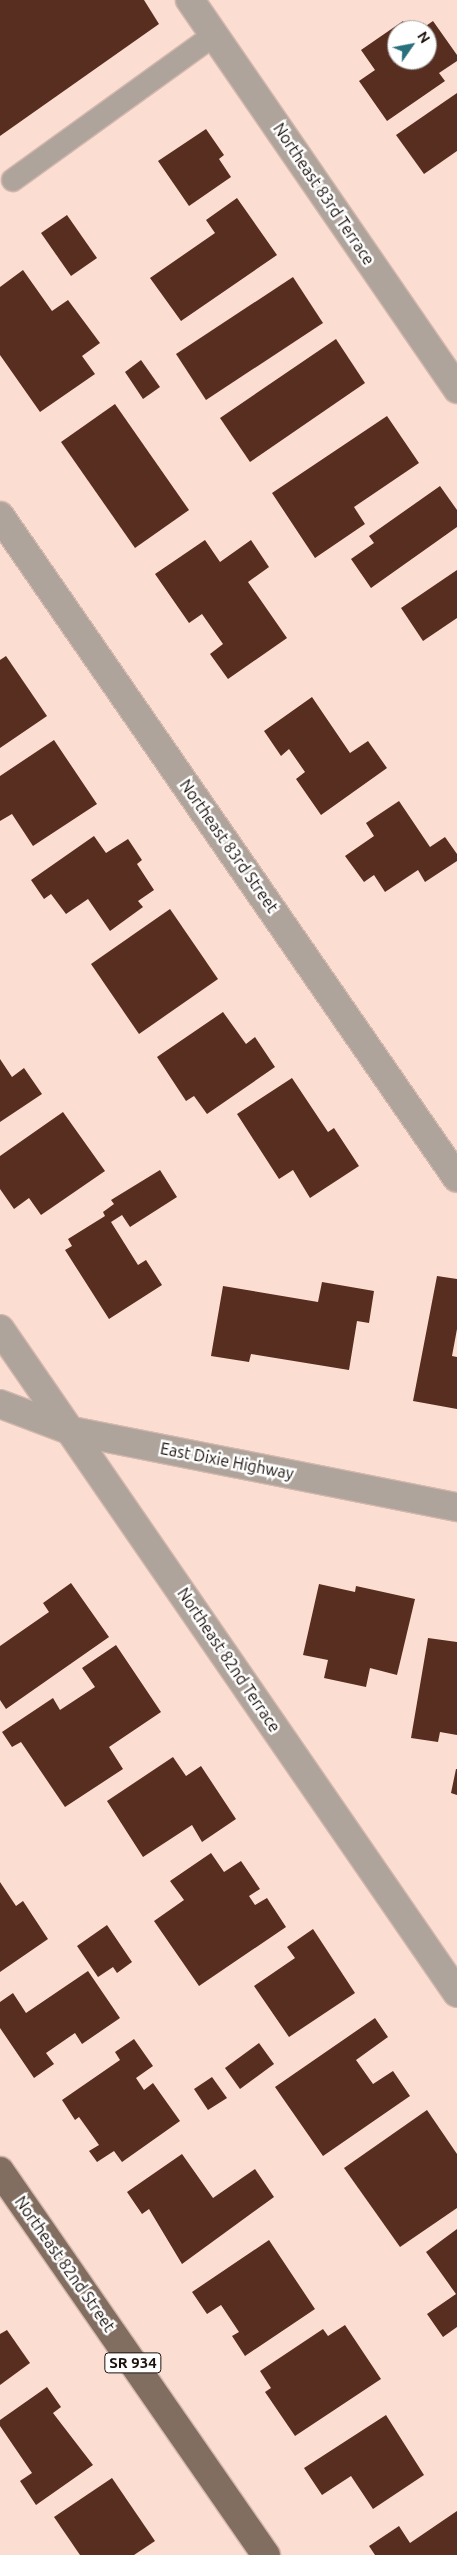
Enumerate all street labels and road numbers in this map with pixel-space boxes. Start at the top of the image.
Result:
street label: Northeast 83rd Terrace [269,119,379,269]
street label: Northeast 83rd Street [176,776,282,916]
street label: East Dixie Highway [159,1439,295,1483]
street label: Northeast 82nd Terrace [174,1584,284,1736]
street label: Northeast 82nd Street [11,2193,119,2335]
road number: SR 934 [104,2350,162,2376]

